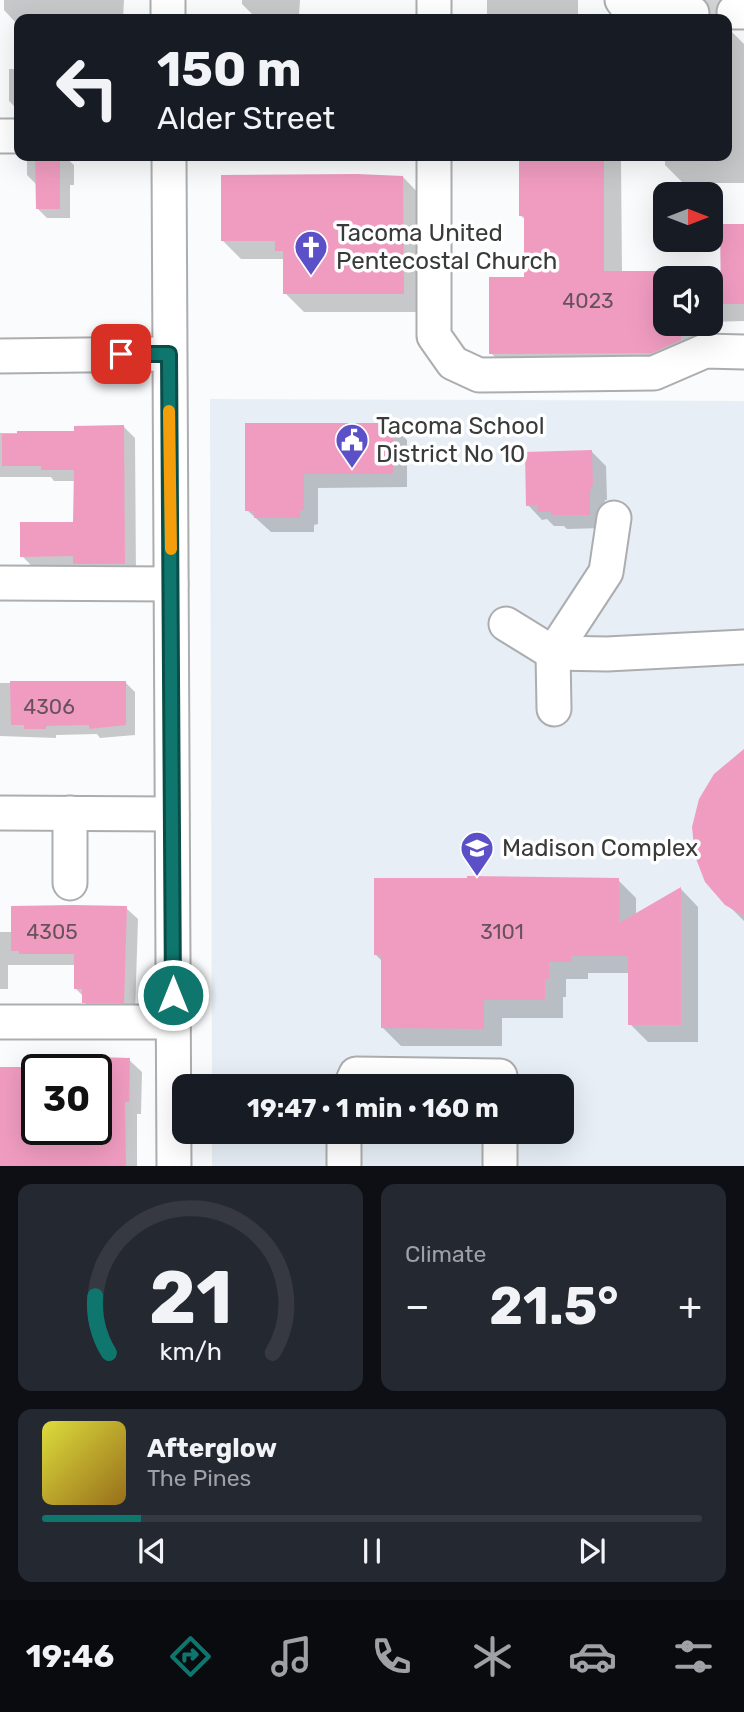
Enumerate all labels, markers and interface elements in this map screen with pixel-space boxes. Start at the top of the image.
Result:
text: 150 m [157,40,302,98]
icon: left [42,42,133,133]
text: Alder Street [157,99,335,137]
north arrow [653,182,723,252]
map controls [653,182,723,336]
place label: Tacoma United Pentecostal Church [336,219,557,275]
church icon: Tacoma United Pentecostal Church [292,228,330,277]
button: sound [653,266,723,336]
house number: 4023 [562,288,614,313]
pin [91,324,151,384]
icon: arrive [102,335,140,373]
place label: Tacoma School District No 10 [376,412,545,468]
public building icon: Tacoma School District No 10 [333,421,371,470]
house number: 4306 [23,694,75,719]
school or university icon: Madison Complex [458,829,496,878]
place label: Madison Complex [502,834,698,862]
house number: 4305 [26,919,78,944]
house number: 3101 [480,919,524,944]
position arrow [136,958,210,1032]
speed limit sign: 30 [21,1054,112,1145]
text: 19:47 · 1 min · 160 m [247,1093,499,1124]
text: Climate [405,1240,486,1268]
text: 21 [149,1256,232,1342]
text: 21.5° [489,1275,619,1337]
text: − [405,1283,430,1329]
text: + [678,1283,702,1329]
text: km/h [159,1337,222,1366]
text: Afterglow [147,1433,277,1464]
text: The Pines [147,1464,251,1492]
icon: previous [133,1532,171,1570]
icon: pause [353,1532,391,1570]
icon: next [573,1532,611,1570]
icon: directions [166,1632,215,1681]
icon: music [267,1632,316,1681]
icon: phone [367,1632,416,1681]
icon: climate [468,1632,517,1681]
icon: car [568,1632,617,1681]
icon: filters [669,1632,718,1681]
text: 19:46 [26,1637,114,1675]

